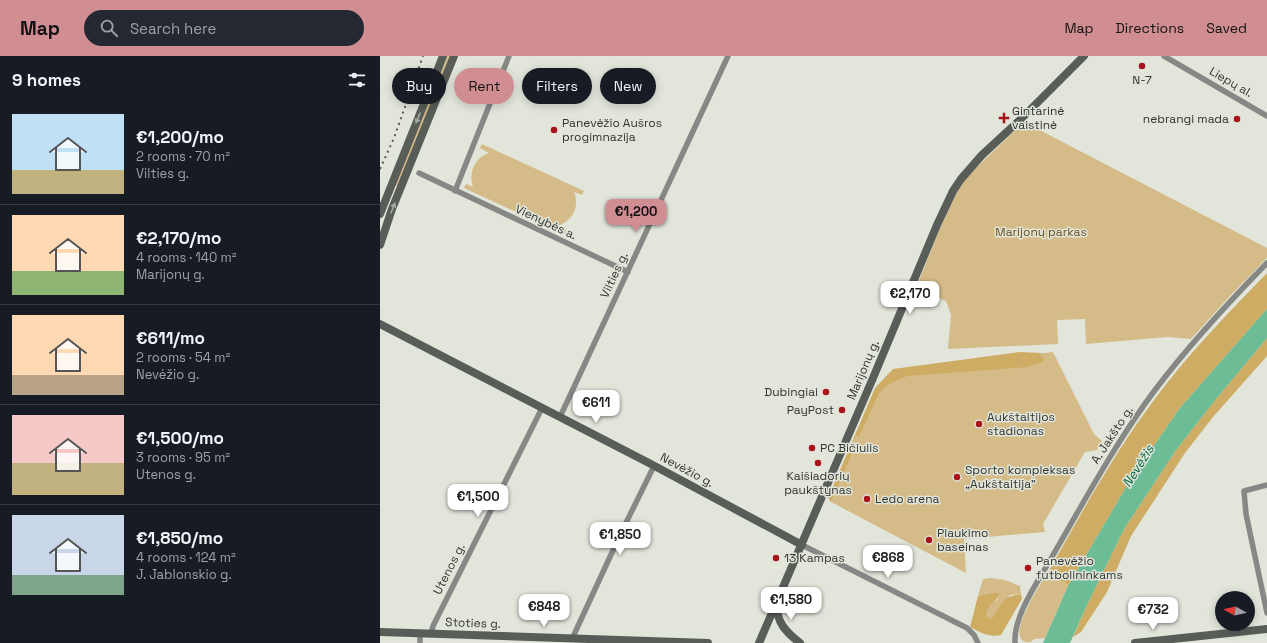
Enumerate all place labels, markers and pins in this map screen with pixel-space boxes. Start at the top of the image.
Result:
marker: N-7 [1137,61,1147,71]
place label: N-7 [1132,72,1152,88]
place label: Gintarinė vaistinė [1012,103,1064,133]
place label: nebrangi mada [1143,111,1229,127]
marker: Gintarinė vaistinė [999,113,1009,123]
marker: nebrangi mada [1232,114,1242,124]
place label: Panevėžio Aušros progimnazija [562,115,662,145]
marker: Panevėžio Aušros progimnazija [549,125,559,135]
pin: €1,200 [603,199,669,233]
pin: €2,170 [877,281,943,315]
place label: Dubingiai [764,384,818,400]
marker: Dubingiai [821,387,831,397]
pin: €611 [572,390,620,424]
place label: PayPost [787,402,834,418]
marker: PayPost [837,405,847,415]
place label: Aukštaitijos stadionas [987,409,1055,439]
marker: Aukštaitijos stadionas [974,419,984,429]
place label: PC Bičiulis [820,440,879,456]
marker: PC Bičiulis [807,443,817,453]
marker: Kaišiadorių paukštynas [813,458,823,468]
place label: Sporto kompleksas „Aukštaitija” [965,462,1075,492]
place label: Kaišiadorių paukštynas [784,468,852,498]
marker: Sporto kompleksas „Aukštaitija” [952,472,962,482]
pin: €1,500 [445,484,511,518]
place label: Ledo arena [875,491,940,507]
marker: Ledo arena [862,494,872,504]
pin: €1,850 [587,522,653,556]
place label: Plaukimo baseinas [937,525,988,555]
marker: Plaukimo baseinas [924,535,934,545]
pin: €868 [864,545,912,579]
place label: 13 Kampas [784,550,845,566]
marker: 13 Kampas [771,553,781,563]
place label: Panevėžio futbolininkams [1036,553,1123,583]
marker: Panevėžio futbolininkams [1023,563,1033,573]
pin: €1,580 [758,587,824,621]
pin: €848 [520,594,568,628]
pin: €732 [1129,597,1177,631]

